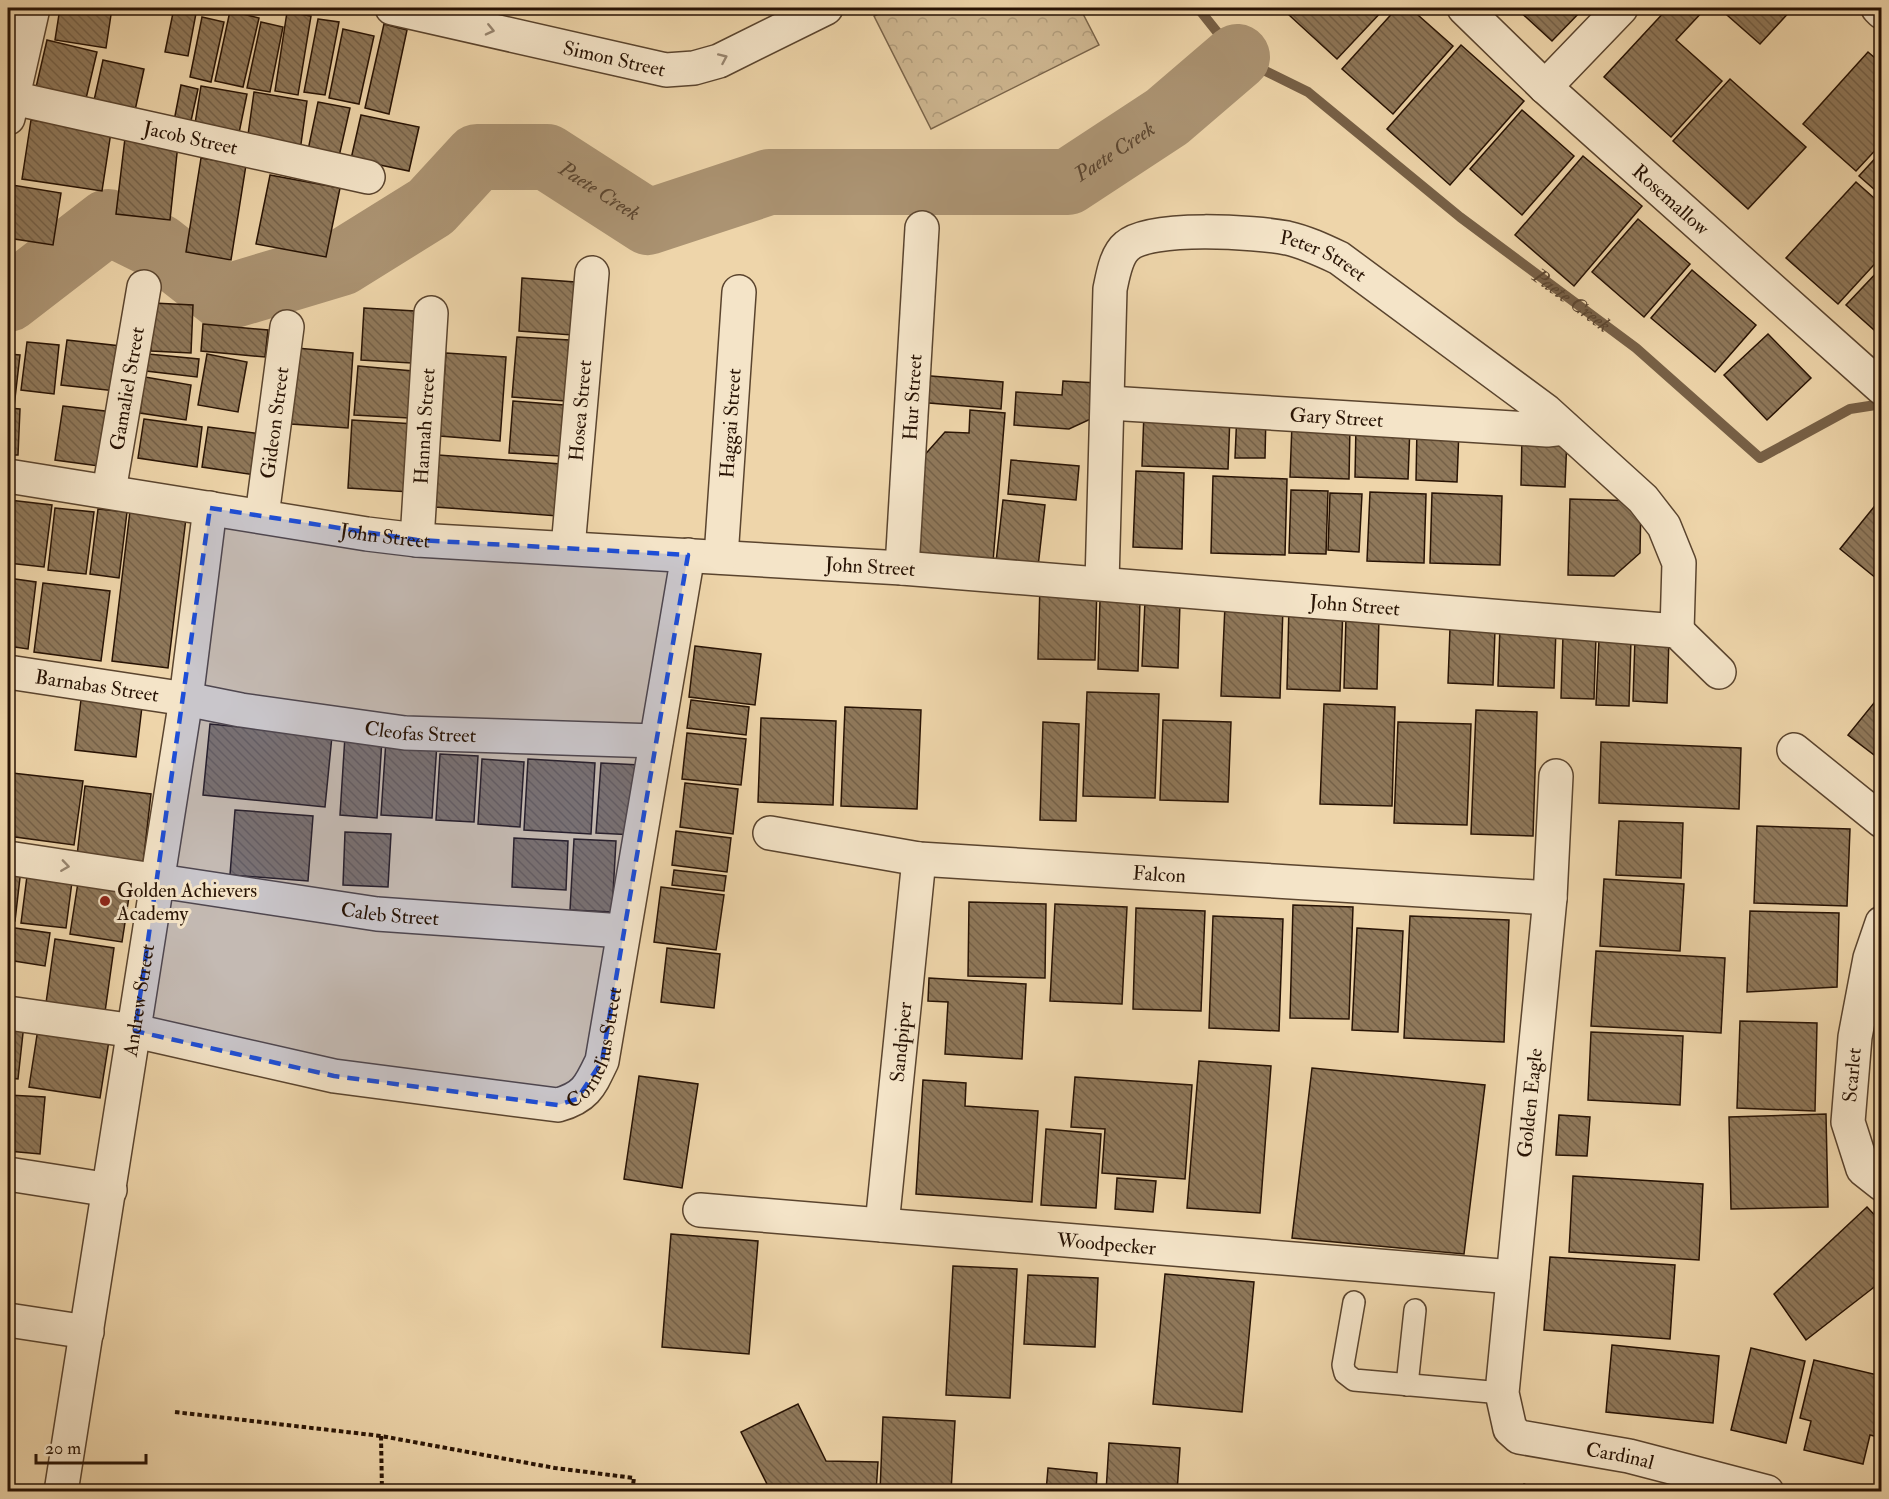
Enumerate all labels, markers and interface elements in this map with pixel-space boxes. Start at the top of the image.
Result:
one-way arrow [485,23,495,36]
street label: Simon Street [561,35,668,82]
one-way arrow [717,53,728,65]
street label: Jacob Street [140,115,241,160]
water label: Paete Creek [1068,115,1160,188]
water label: Paete Creek [553,154,645,227]
street label: Rosemallow [1627,159,1715,241]
street label: Peter Street [1278,224,1372,287]
water label: Paete Creek [1526,262,1616,338]
street label: Gamaliel Street [104,324,150,452]
street label: Hur Street [897,353,927,441]
street label: Hosea Street [563,358,597,462]
street label: Gideon Street [255,365,294,480]
street label: Hannah Street [408,367,440,485]
street label: Haggai Street [714,367,746,479]
street label: Gary Street [1289,402,1385,432]
street label: John Street [337,517,431,553]
street label: John Street [823,551,917,582]
street label: John Street [1308,589,1401,621]
street label: Barnabas Street [33,664,161,707]
street label: Cleofas Street [363,715,477,748]
one-way arrow [61,859,70,871]
street label: Falcon [1132,860,1187,888]
place label: Golden Achievers Academy [116,878,257,926]
marker: Golden Achievers Academy [98,894,112,908]
street label: Caleb Street [339,896,440,931]
street label: Andrew Street [117,942,160,1059]
street label: Cornelius Street [562,985,627,1113]
street label: Sandpiper [884,1000,917,1083]
street label: Scarlet [1837,1046,1867,1103]
street label: Golden Eagle [1512,1047,1548,1159]
street label: Woodpecker [1055,1227,1158,1260]
scale bar [36,1427,146,1465]
street label: Cardinal [1584,1436,1657,1475]
text: 20 m [45,1437,81,1460]

